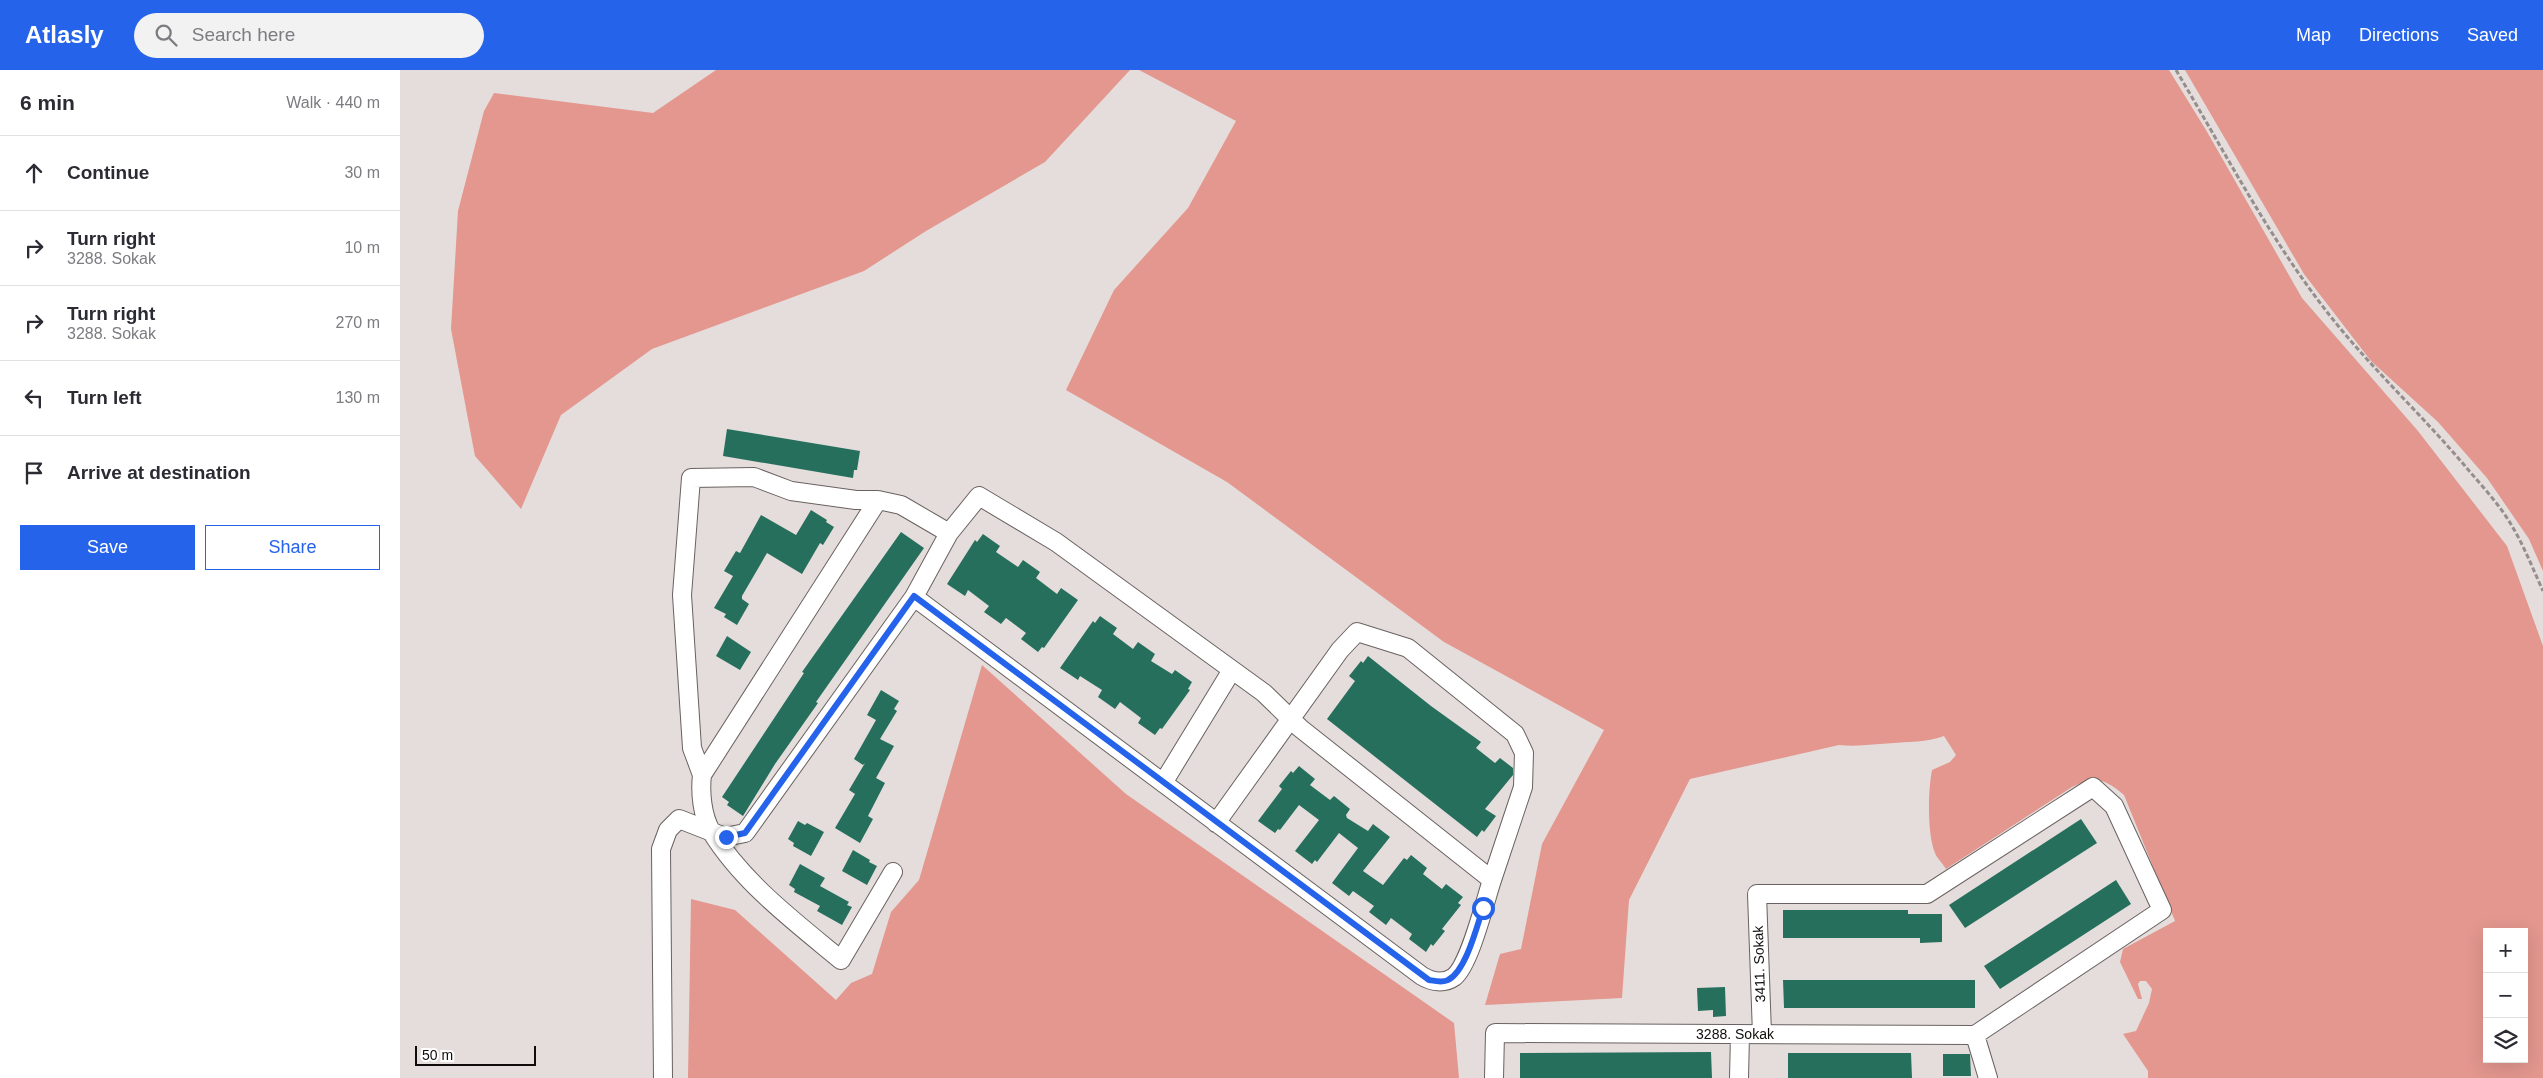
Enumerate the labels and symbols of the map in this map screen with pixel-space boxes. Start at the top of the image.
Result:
route end [715,826,738,849]
route start [1472,897,1495,920]
street label: 3411. Sokak [1750,924,1768,1003]
street label: 3288. Sokak [1696,1026,1775,1042]
scale bar [415,1043,536,1066]

